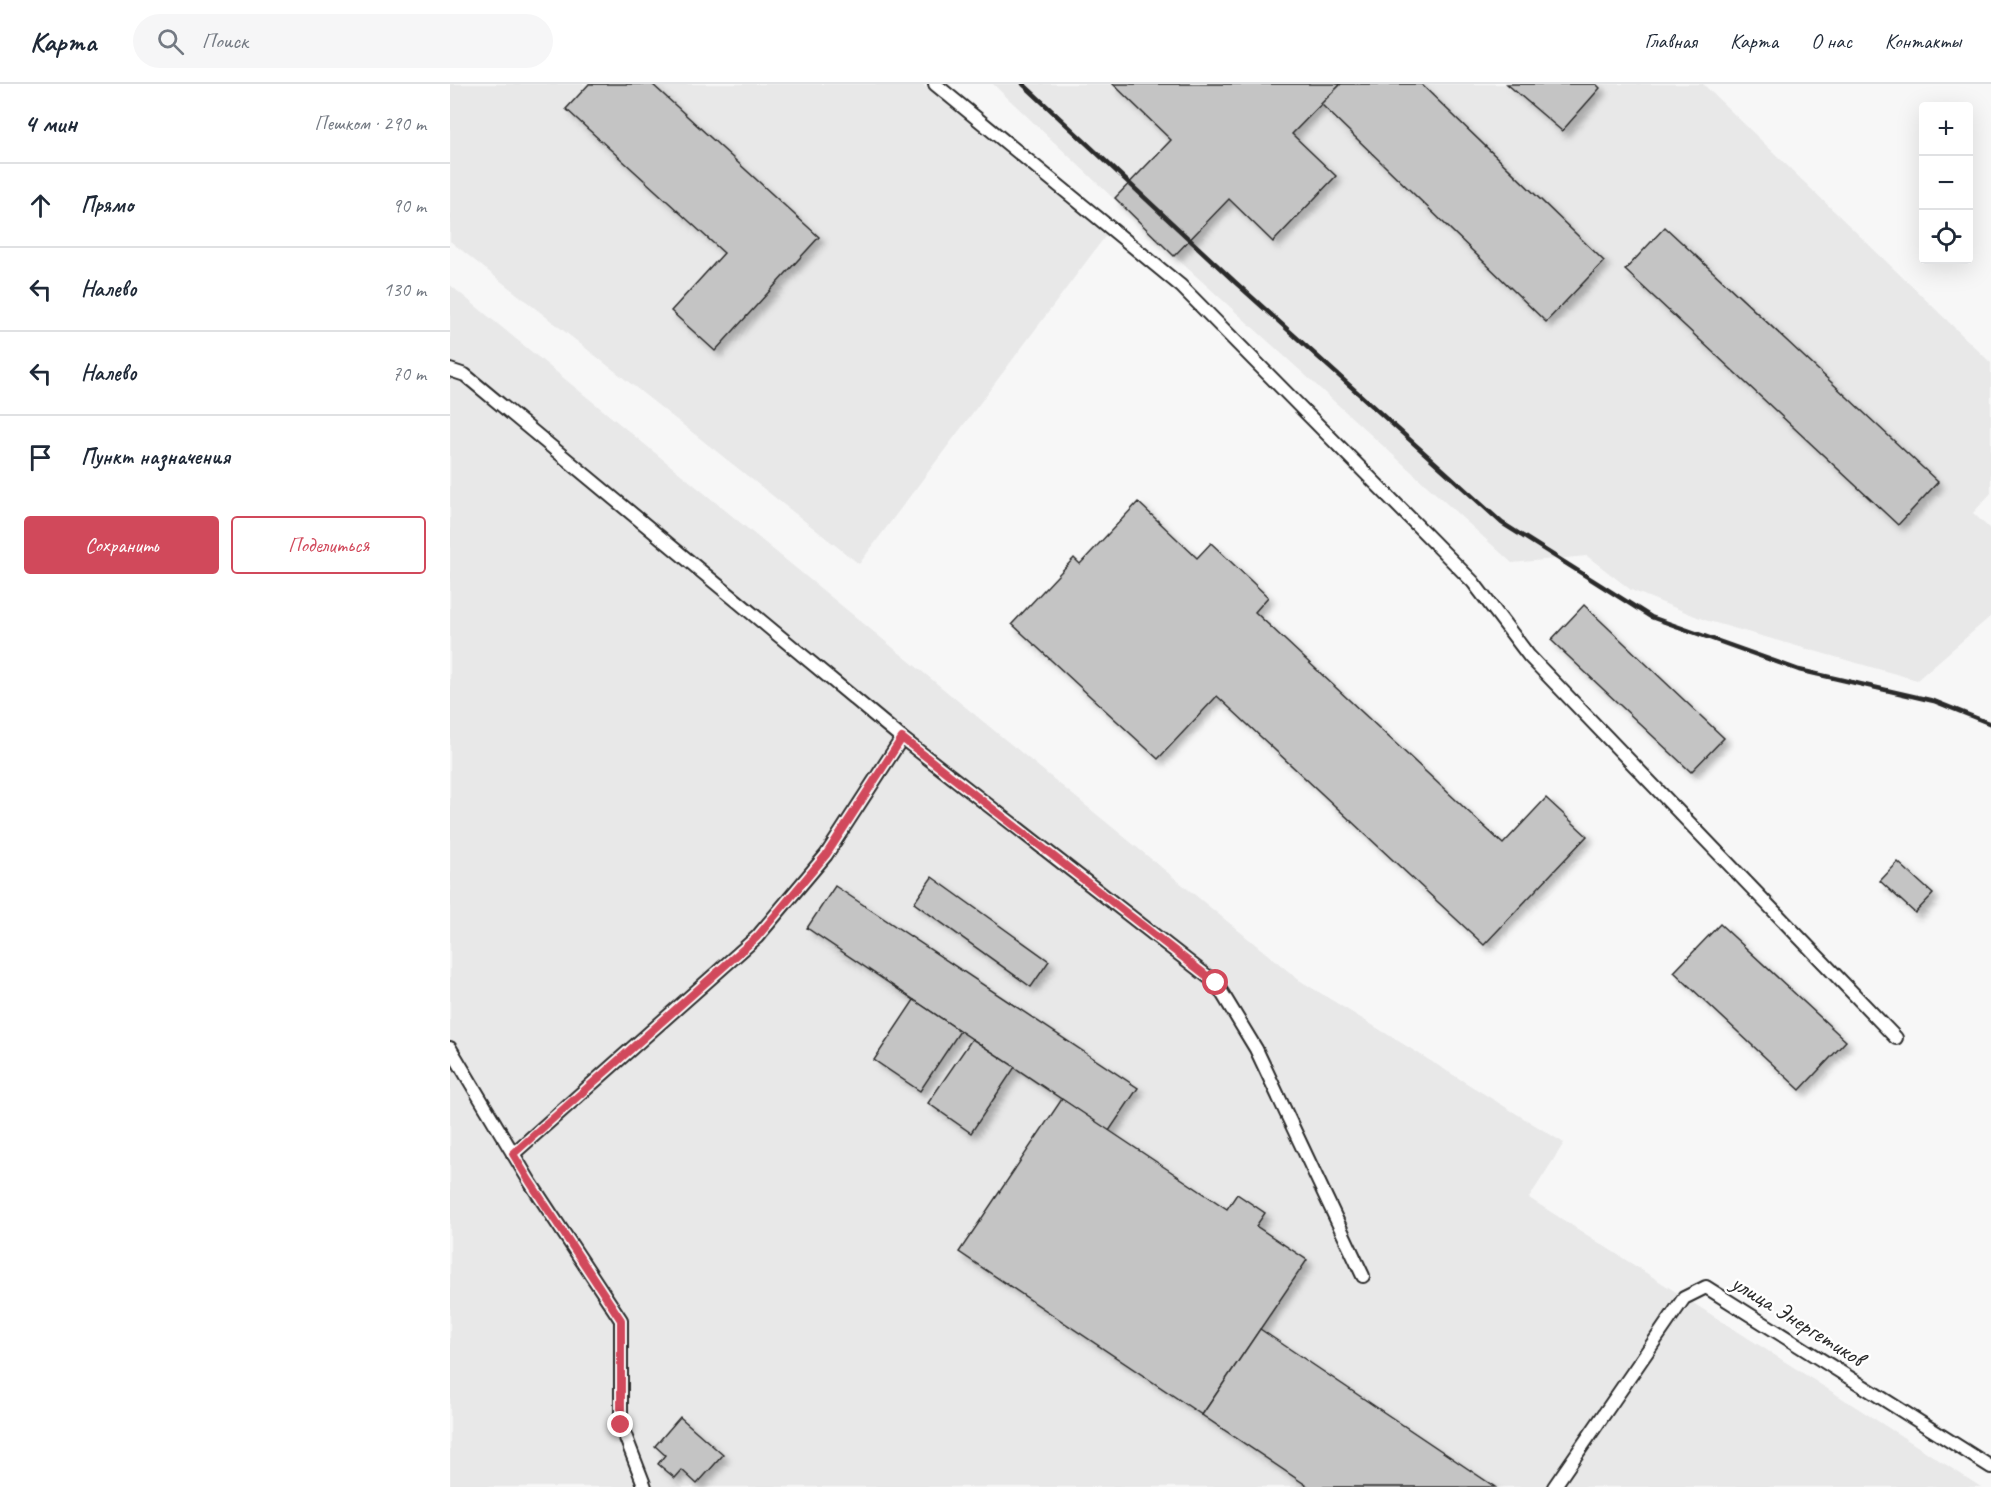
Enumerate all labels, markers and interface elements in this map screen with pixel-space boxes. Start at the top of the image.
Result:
search box [133,14,553,68]
text: Карта [30,24,97,59]
icon: search [154,25,187,58]
text: Поиск [202,27,248,55]
text: Главная [1644,28,1697,54]
text: Карта [1730,28,1778,54]
text: О нас [1811,28,1852,54]
text: Контакты [1885,28,1961,54]
map controls [1919,102,1973,264]
button: + [1919,102,1973,156]
text: 4 мин [24,107,77,140]
text: Пешком · 290 m [314,111,426,136]
button: − [1919,156,1973,210]
icon: ahead [24,189,57,222]
text: Прямо [81,191,133,219]
text: 90 m [392,193,426,218]
button: locate [1919,210,1973,264]
icon: left [24,273,57,306]
text: Налево [81,275,137,303]
text: 130 m [383,277,426,302]
icon: left [24,357,57,390]
text: Налево [81,359,137,387]
text: 70 m [392,361,426,386]
icon: arrive [24,441,57,474]
text: Пункт назначения [81,443,230,471]
button: Сохранить [24,516,219,574]
button: Поделиться [231,516,426,574]
route start [1202,969,1228,995]
street label: улица Энергетиков [1724,1266,1873,1375]
route end [607,1411,633,1437]

